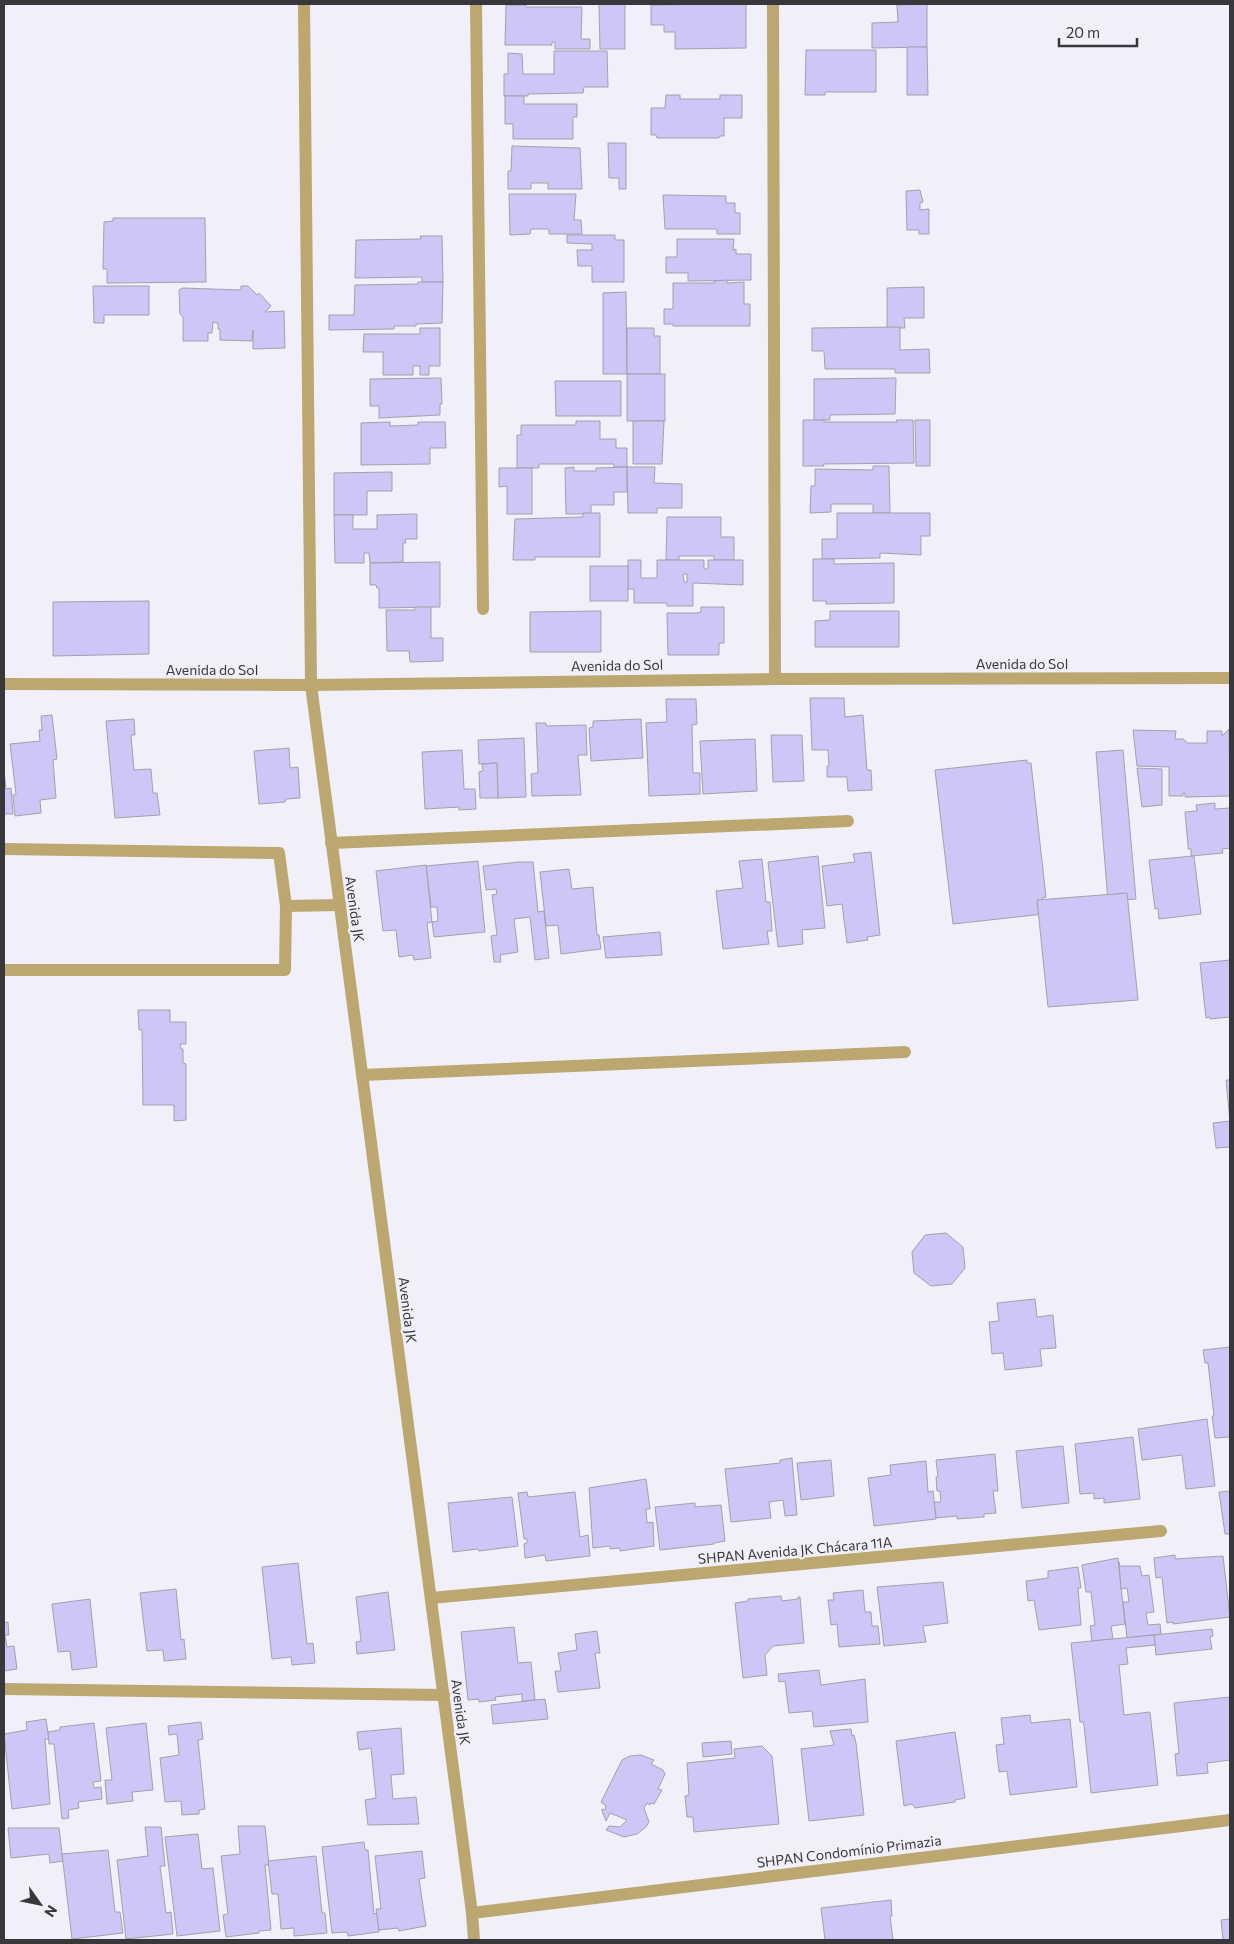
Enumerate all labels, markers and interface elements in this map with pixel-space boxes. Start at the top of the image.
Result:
scale bar [1059,15,1136,47]
text: 20 m [1066,23,1100,41]
street label: Avenida do Sol [976,655,1068,672]
street label: Avenida do Sol [571,656,663,674]
street label: Avenida do Sol [166,661,258,678]
street label: Avenida JK [342,875,368,943]
street label: Avenida JK [396,1276,420,1344]
street label: SHPAN Avenida JK Chácara 11A [697,1533,893,1567]
street label: Avenida JK [448,1678,474,1746]
street label: SHPAN Condomínio Primazia [756,1831,942,1871]
north arrow [15,1879,65,1929]
text: N [41,1902,61,1920]

